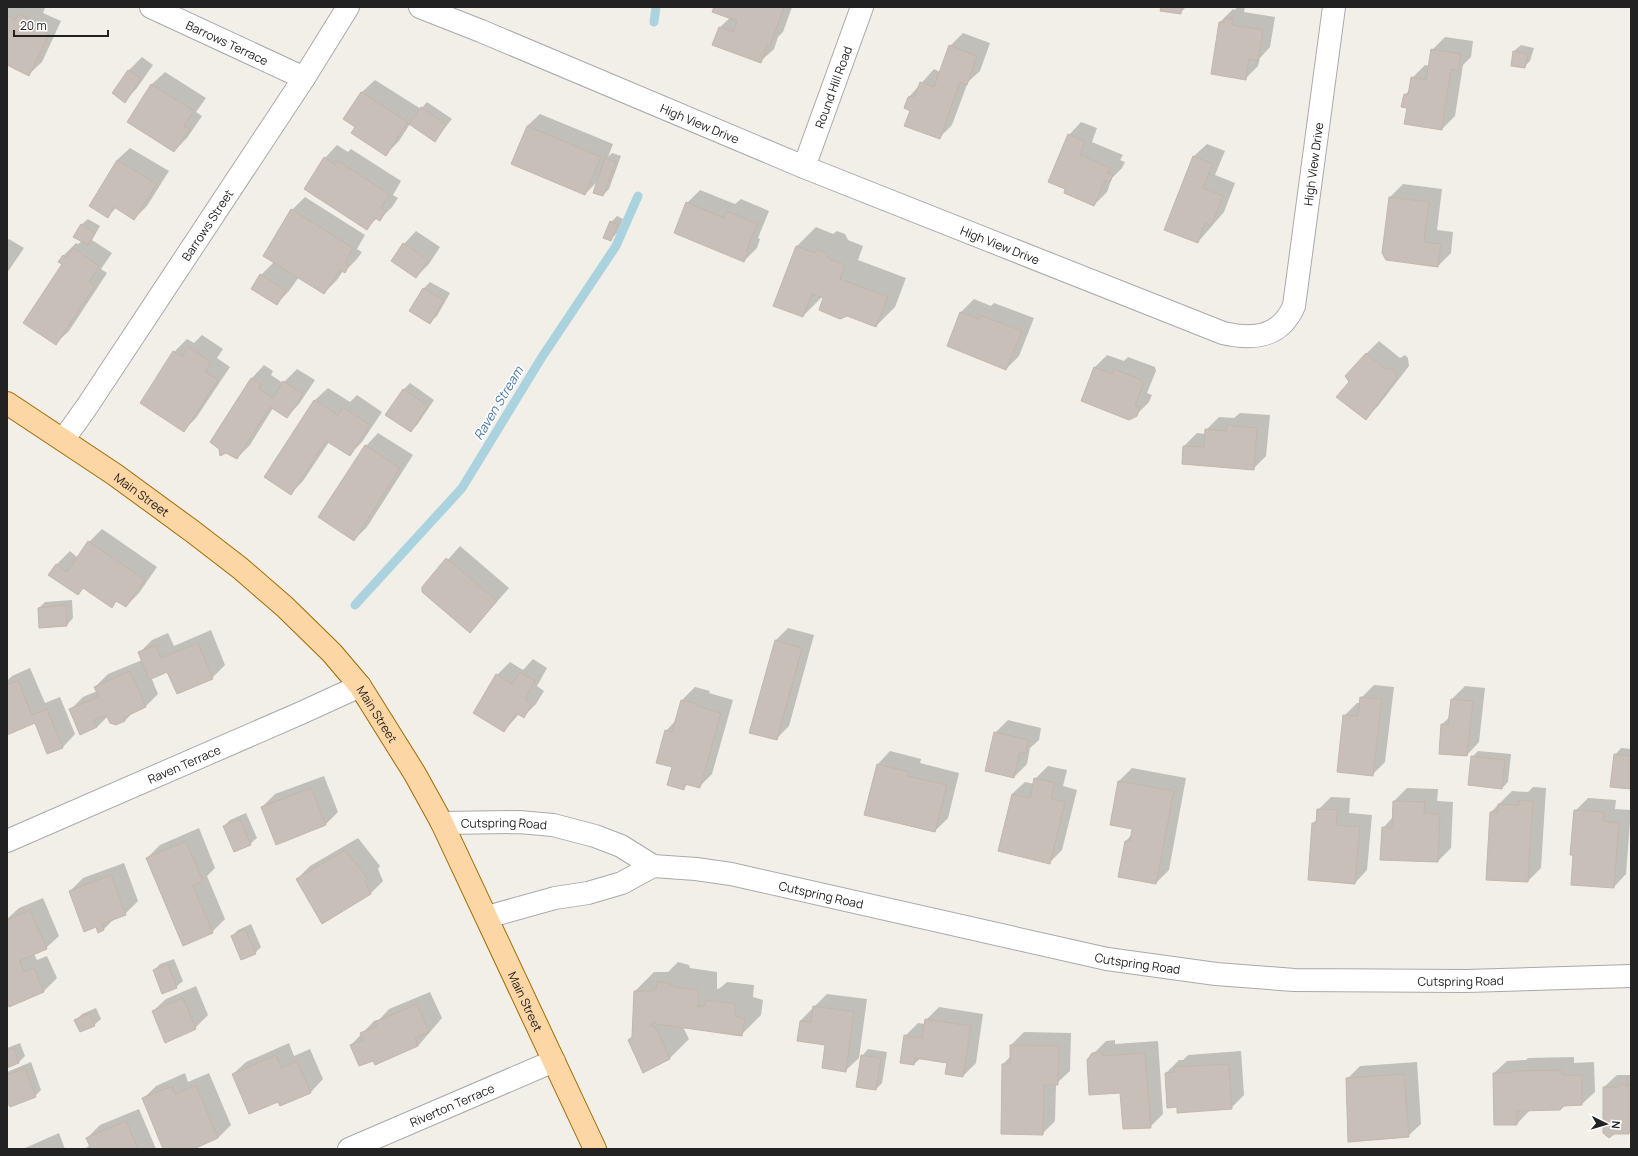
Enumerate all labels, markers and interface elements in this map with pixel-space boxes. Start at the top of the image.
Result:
scale bar [14,12,108,38]
street label: Barrows Terrace [183,16,271,69]
text: 20 m [20,17,47,34]
street label: Round Hill Road [810,44,856,130]
street label: High View Drive [658,99,742,147]
street label: High View Drive [1299,121,1327,207]
street label: Barrows Street [177,186,237,264]
street label: High View Drive [958,221,1042,268]
water label: Raven Stream [469,362,528,443]
street label: Main Street [111,469,173,520]
street label: Main Street [353,682,402,746]
street label: Raven Terrace [145,741,223,787]
street label: Cutspring Road [461,814,548,833]
street label: Cutspring Road [777,877,865,912]
street label: Cutspring Road [1093,948,1181,978]
street label: Main Street [504,969,547,1034]
street label: Cutspring Road [1417,971,1504,990]
street label: Riverton Terrace [407,1079,497,1131]
north arrow [1586,1104,1626,1144]
text: N [1609,1120,1624,1130]

